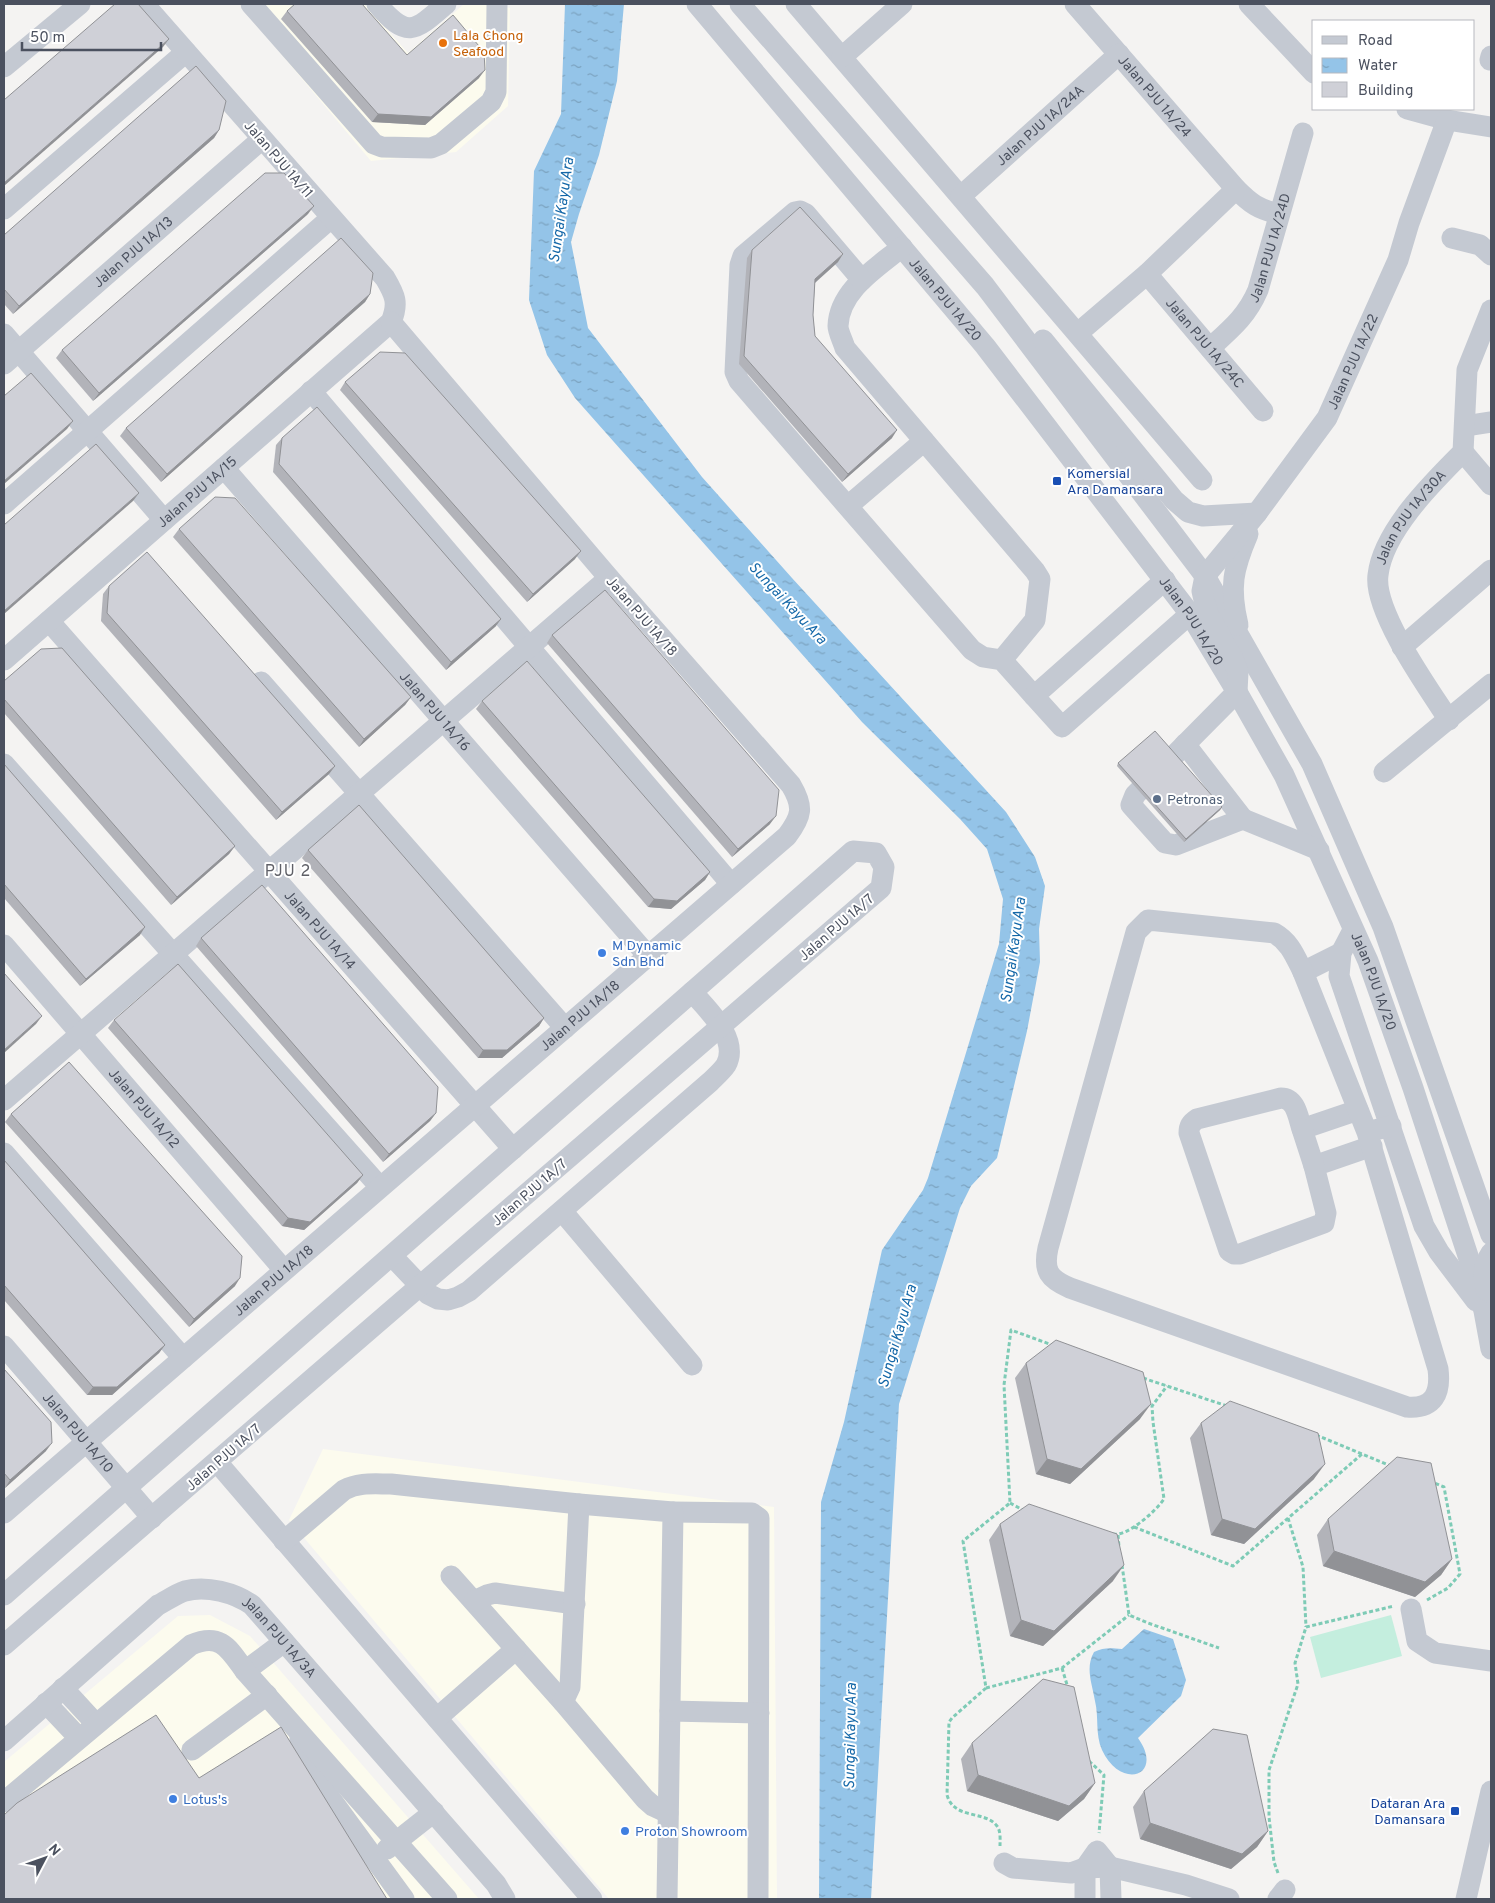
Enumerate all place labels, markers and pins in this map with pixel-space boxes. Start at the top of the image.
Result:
place label: Lala Chong Seafood [453,28,523,61]
marker: Lala Chong Seafood [437,37,449,49]
place label: Komersial Ara Damansara [1067,466,1163,499]
marker: Komersial Ara Damansara [1051,475,1063,487]
place label: Petronas [1167,792,1223,809]
marker: Petronas [1151,793,1163,805]
place label: M Dynamic Sdn Bhd [612,938,681,971]
marker: M Dynamic Sdn Bhd [596,947,608,959]
place label: Lotus's [183,1792,227,1809]
marker: Lotus's [167,1793,179,1805]
place label: Dataran Ara Damansara [1370,1796,1445,1829]
marker: Dataran Ara Damansara [1449,1805,1461,1817]
place label: Proton Showroom [635,1824,748,1841]
marker: Proton Showroom [619,1825,631,1837]

